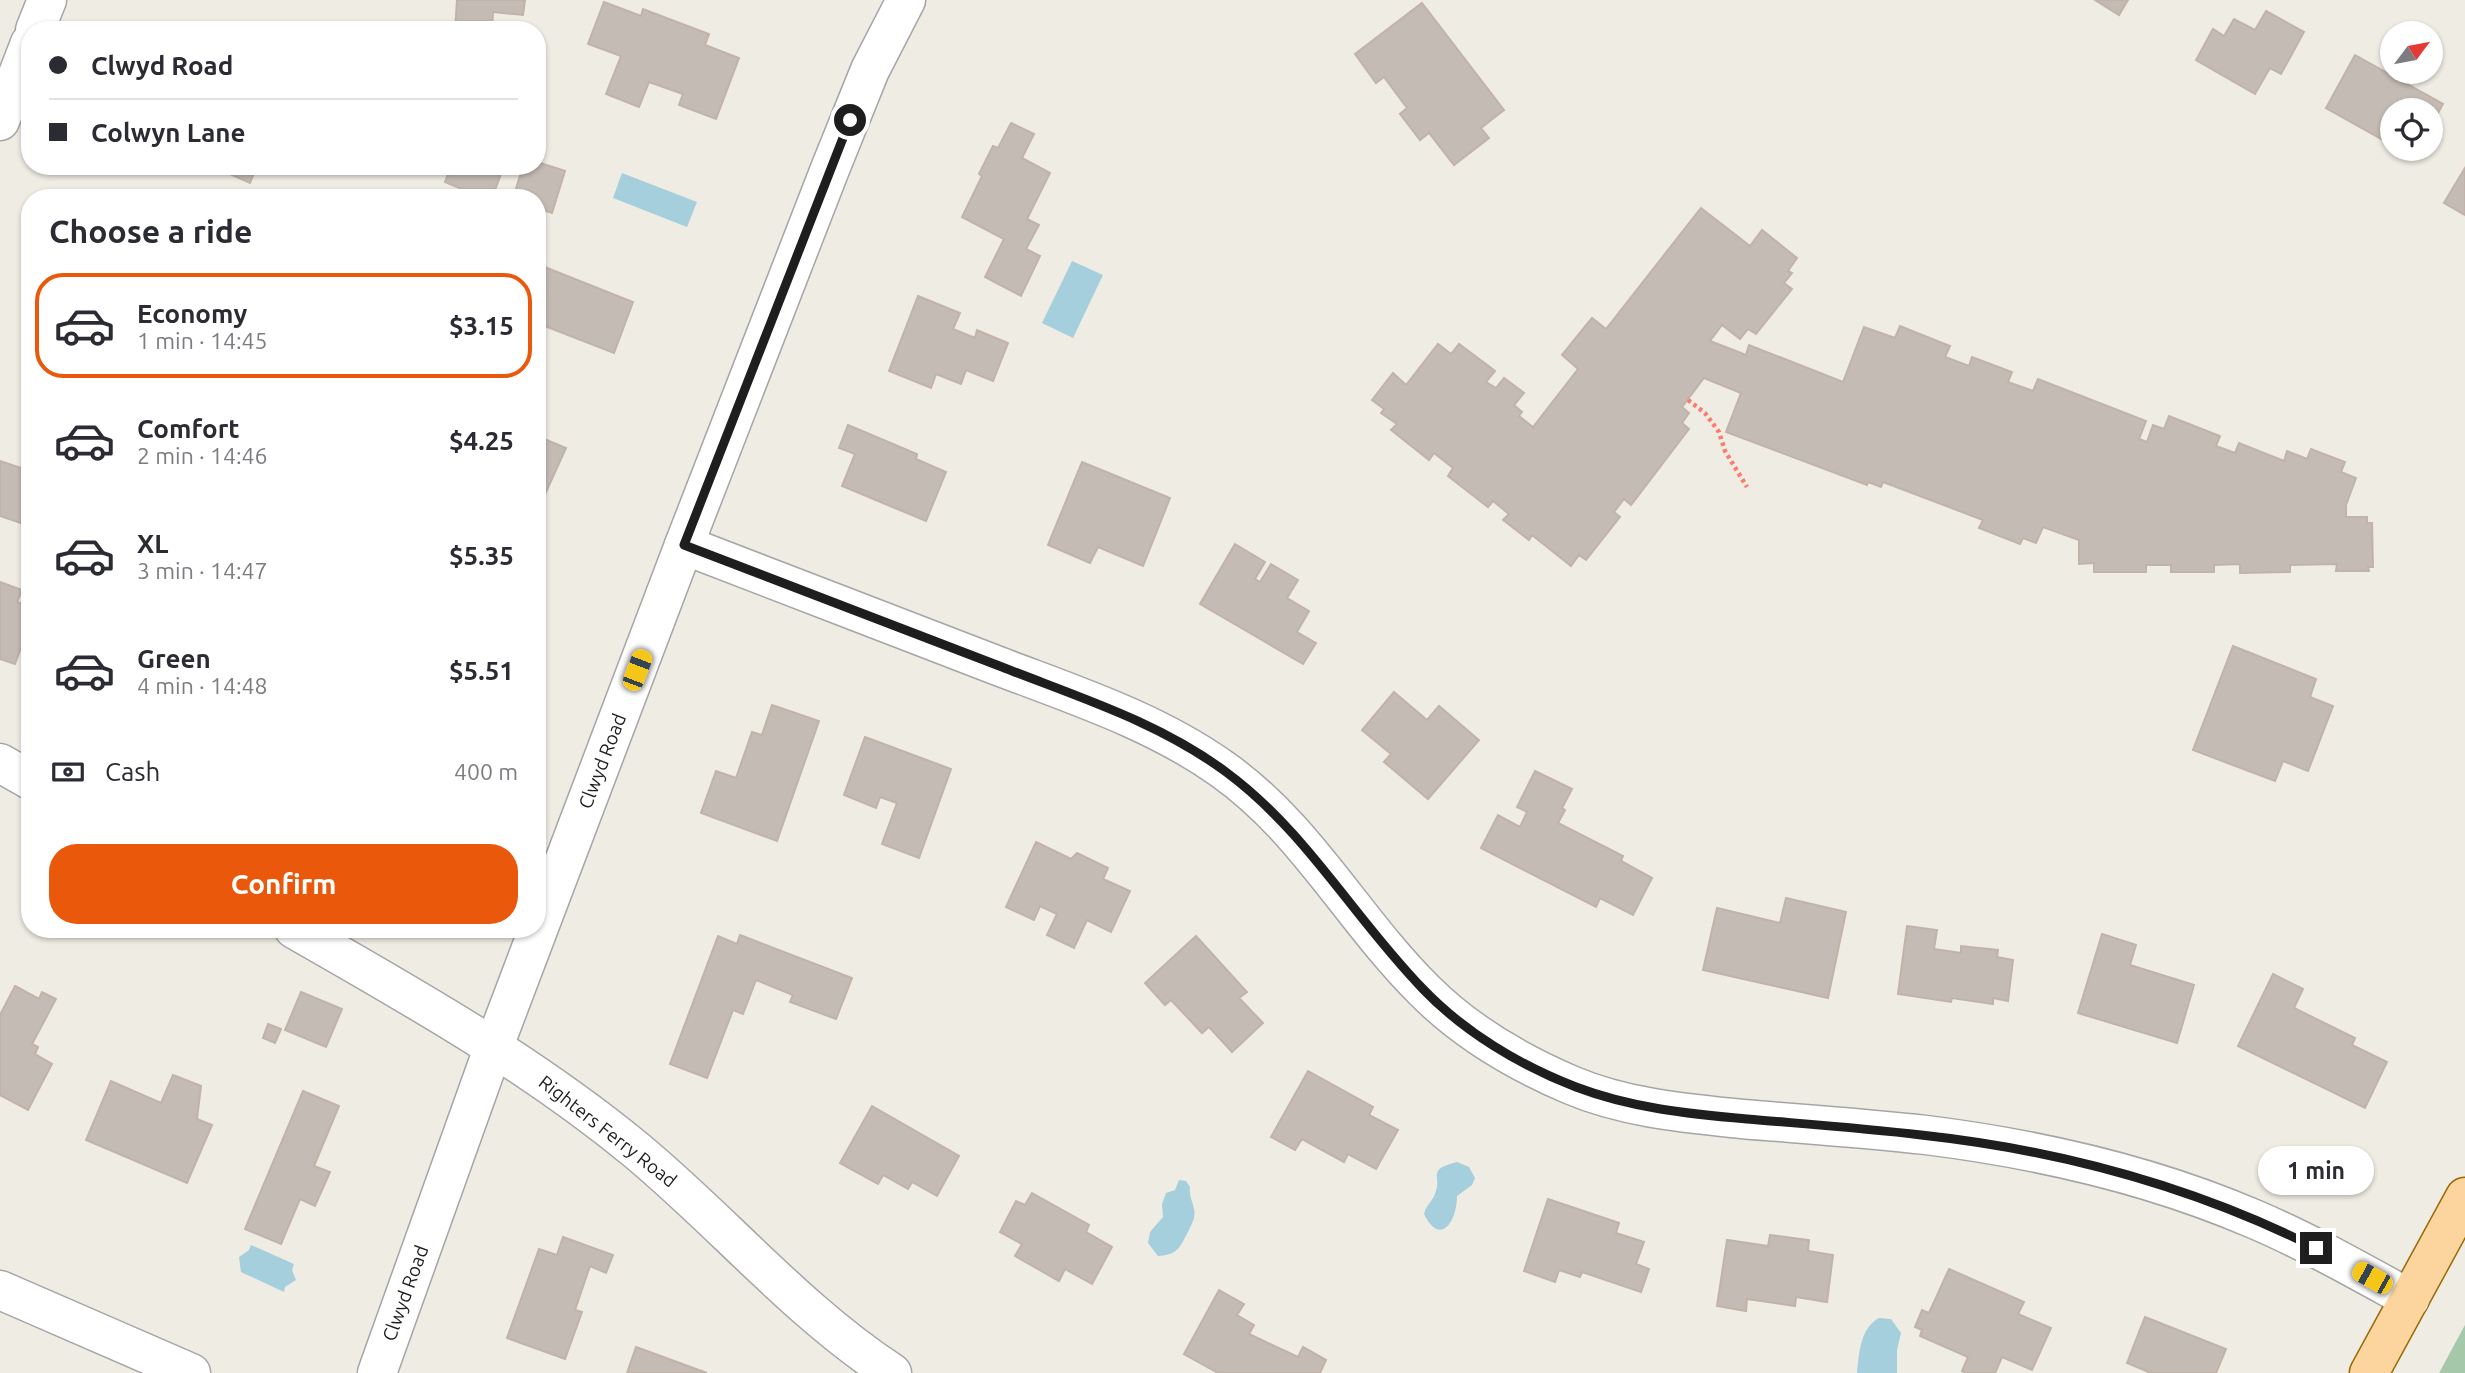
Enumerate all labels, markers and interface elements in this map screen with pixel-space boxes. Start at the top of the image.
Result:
north arrow [2380,21,2443,84]
map controls [2380,21,2443,161]
text: Clwyd Road [91,51,233,80]
button: locate [2380,98,2443,161]
route start [834,104,866,136]
text: Colwyn Lane [91,118,246,147]
text: Choose a ride [49,213,252,249]
icon: car [53,294,116,357]
text: Economy [137,299,247,328]
text: $3.15 [449,311,514,340]
text: 1 min · 14:45 [137,328,268,353]
icon: car [53,409,116,472]
text: Comfort [137,414,240,443]
text: $4.25 [449,426,514,455]
text: 2 min · 14:46 [137,443,268,468]
icon: car [53,524,116,587]
text: XL [137,529,168,558]
text: $5.35 [449,541,514,570]
text: 3 min · 14:47 [137,558,268,583]
icon: car [53,639,116,702]
text: Green [137,644,211,673]
car [620,647,655,693]
text: $5.51 [449,656,514,685]
text: 4 min · 14:48 [137,673,268,698]
street label: Clwyd Road [574,710,630,812]
icon: cash [49,753,87,791]
text: Cash [105,757,160,786]
text: 400 m [454,759,518,784]
button: Confirm [49,844,518,924]
street label: Righters Ferry Road [535,1070,681,1192]
callout: 1 min [2258,1146,2374,1196]
text: 1 min [2287,1158,2345,1183]
route end [2300,1232,2332,1264]
street label: Clwyd Road [378,1242,432,1344]
car [2349,1259,2396,1297]

